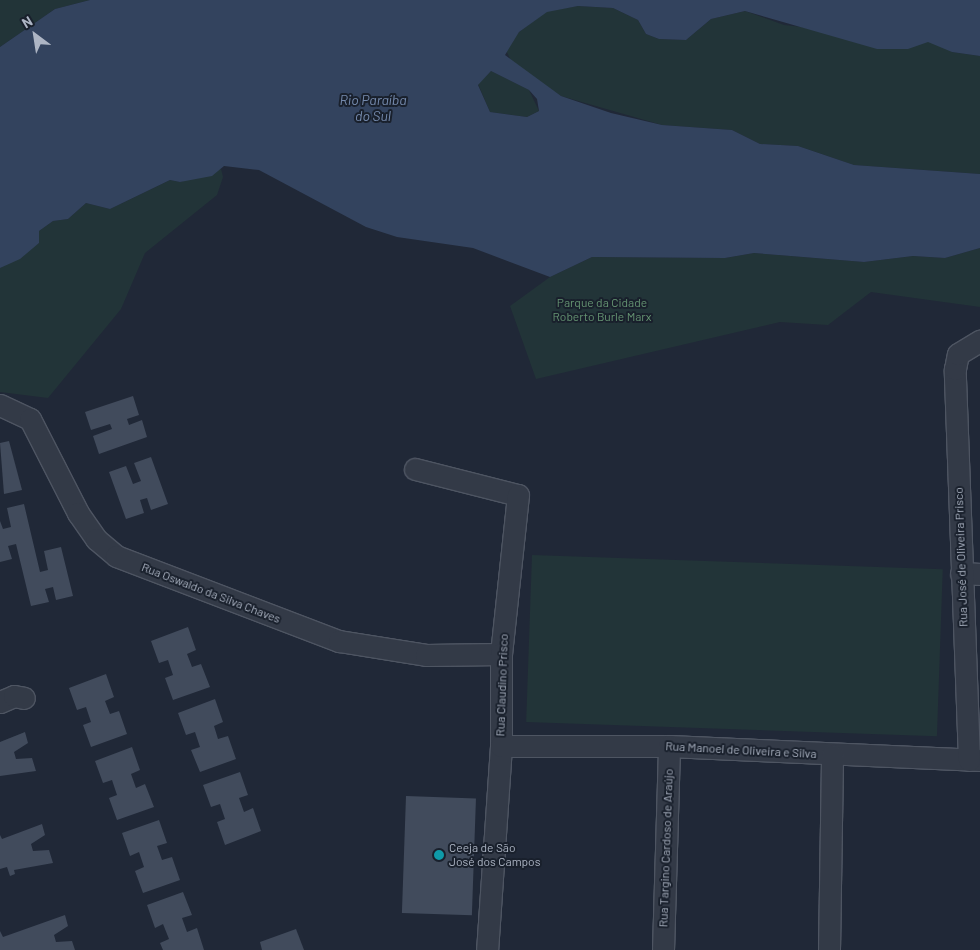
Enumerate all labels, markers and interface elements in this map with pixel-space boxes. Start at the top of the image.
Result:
north arrow [10,10,60,60]
text: N [19,12,35,31]
water label: Rio Paraíba do Sul [339,92,407,124]
park label: Parque da Cidade Roberto Burle Marx [553,296,651,324]
street label: Rua José de Oliveira Prisco [951,487,971,627]
street label: Rua Oswaldo da Silva Chaves [140,560,282,626]
street label: Rua Claudino Prisco [493,633,511,737]
street label: Rua Manoel de Oliveira e Silva [665,739,817,761]
street label: Rua Targino Cardoso de Araújo [656,768,676,928]
place label: Ceeja de São José dos Campos [449,841,540,869]
marker: Ceeja de São José dos Campos [433,849,445,861]

